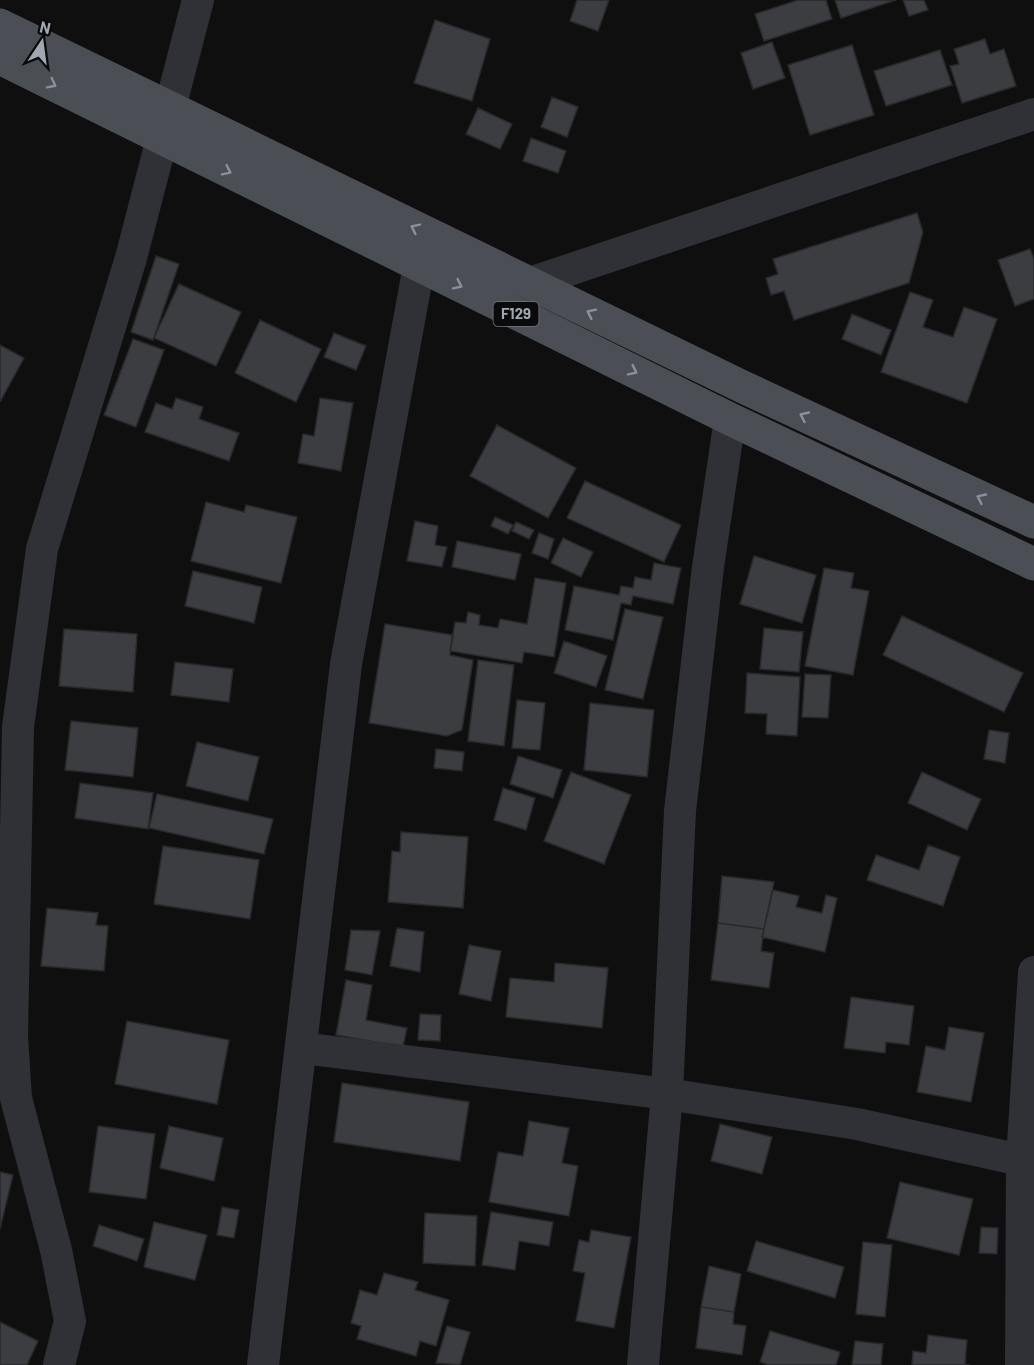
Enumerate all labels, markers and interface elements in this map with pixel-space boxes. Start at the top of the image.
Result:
north arrow [12,12,72,72]
text: N [38,16,53,37]
one-way arrow [46,77,57,88]
one-way arrow [220,164,231,176]
one-way arrow [410,224,421,235]
one-way arrow [452,278,463,290]
road number: F129 [494,302,538,326]
one-way arrow [586,308,597,320]
one-way arrow [627,364,638,376]
one-way arrow [799,411,810,423]
one-way arrow [976,493,987,505]

